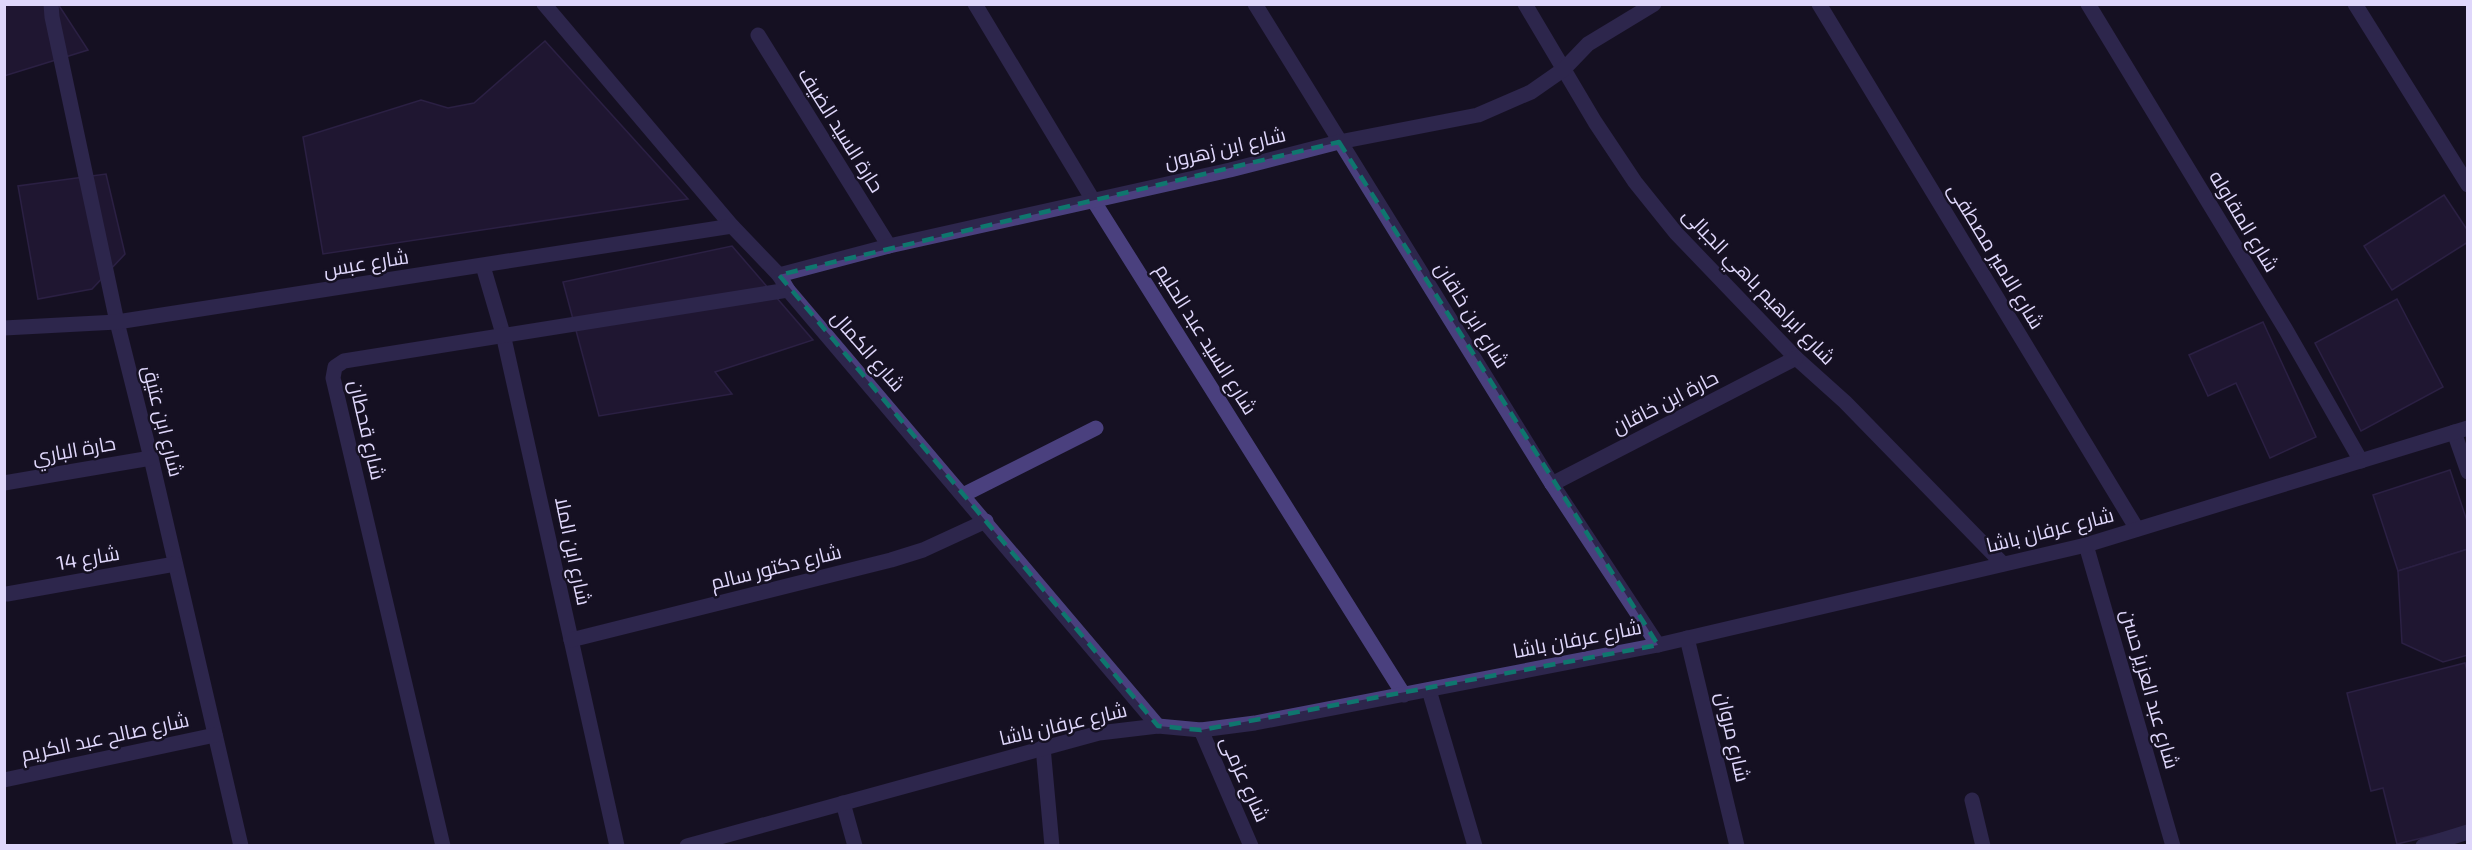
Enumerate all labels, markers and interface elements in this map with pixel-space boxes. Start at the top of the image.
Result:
street label: حارة السيد الضيف [793,63,890,197]
street label: شارع ابن زهرون [1162,121,1288,176]
street label: شارع المقاوله [2203,165,2285,277]
street label: شارع الامير مصطفى [1941,178,2050,334]
street label: شارع ابراهيم باهي الجبالى [1675,202,1841,372]
street label: شارع عبس [322,243,411,284]
street label: شارع ابن خاقان [1428,257,1515,374]
street label: شارع السيد عبد الحليم [1148,259,1263,420]
street label: شارع الكمال [825,305,911,398]
street label: شارع ابن عتيق [136,363,189,480]
street label: حارة ابن خاقان [1607,364,1723,440]
street label: شارع قحطان [342,378,391,483]
street label: حارة الباري [30,430,118,473]
street label: شارع ابن الملا [548,494,597,608]
street label: شارع عرفان باشا [1984,502,2117,559]
street label: شارع دكتور سالم [708,538,844,597]
street label: شارع 14 [54,540,122,577]
street label: شارع عبد العزيز حسن [2114,606,2185,772]
street label: شارع عرفان باشا [1510,614,1644,665]
street label: شارع مروان [1709,689,1756,785]
street label: شارع عرفان باشا [996,697,1130,752]
street label: شارع صالح عبد الكريم [19,707,192,768]
street label: شارع عزمى [1214,732,1275,827]

